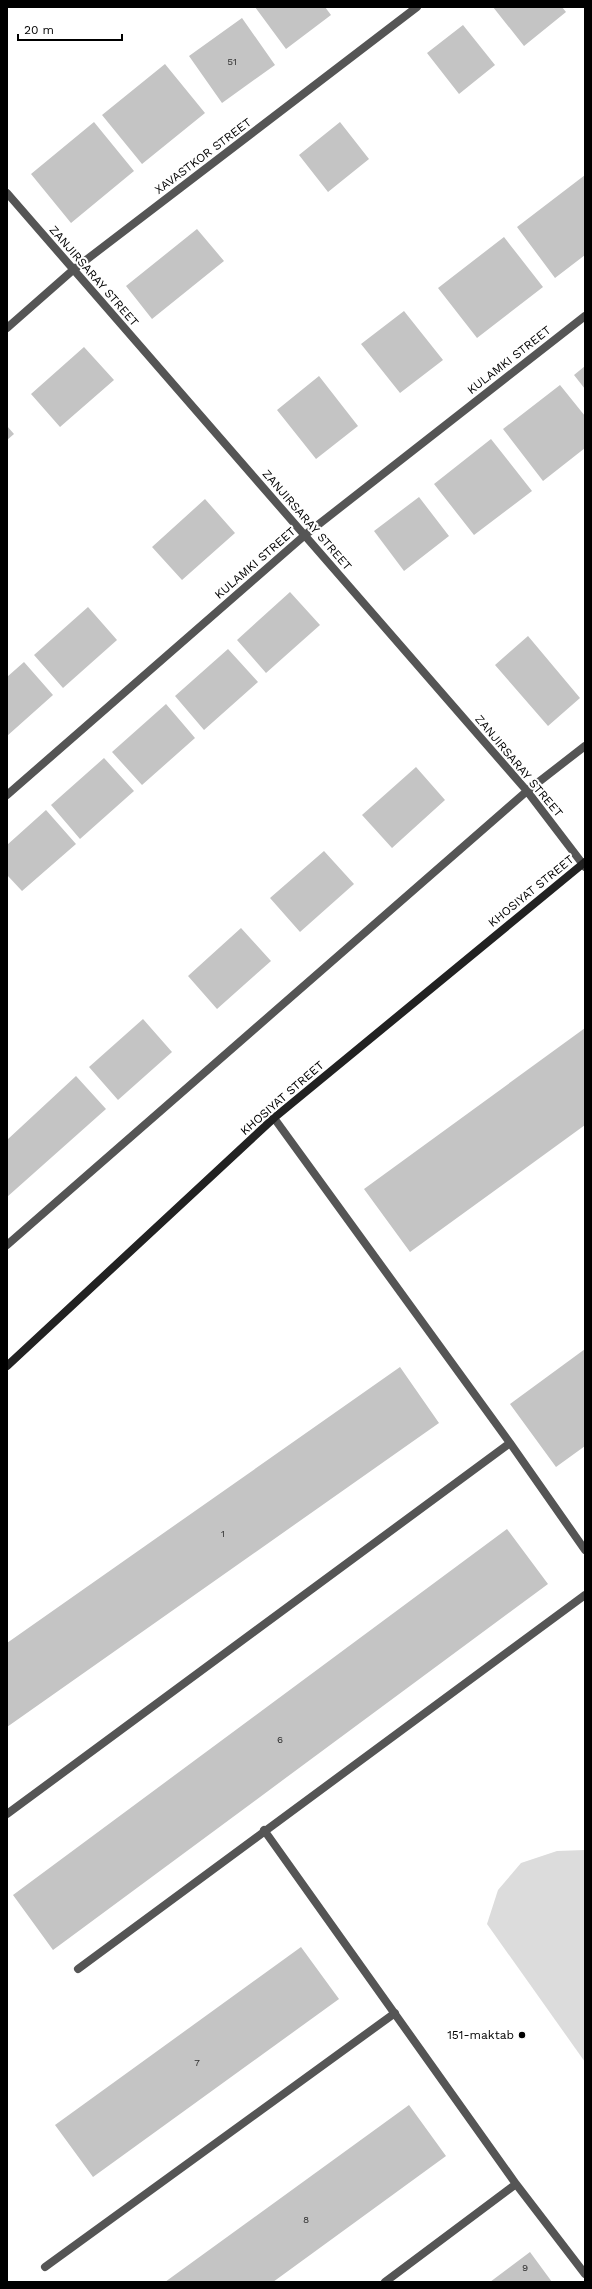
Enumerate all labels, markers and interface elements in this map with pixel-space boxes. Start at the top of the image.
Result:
scale bar [18,16,122,42]
text: 20 m [24,23,54,37]
house number: 51 [227,56,237,67]
street label: XAVASTKOR STREET [152,115,254,197]
street label: ZANJIRSARAY STREET [46,223,142,329]
street label: KULAMKI STREET [464,323,554,397]
street label: ZANJIRSARAY STREET [259,467,355,573]
street label: KULAMKI STREET [212,524,298,602]
street label: ZANJIRSARAY STREET [472,712,566,820]
street label: KHOSIYAT STREET [485,852,577,930]
street label: KHOSIYAT STREET [237,1058,327,1138]
house number: 1 [221,1528,225,1539]
house number: 6 [277,1734,283,1745]
place label: 151-maktab [447,2028,514,2042]
marker: 151-maktab [517,2030,527,2040]
house number: 7 [194,2057,200,2068]
house number: 8 [303,2214,309,2225]
house number: 9 [522,2262,528,2273]

